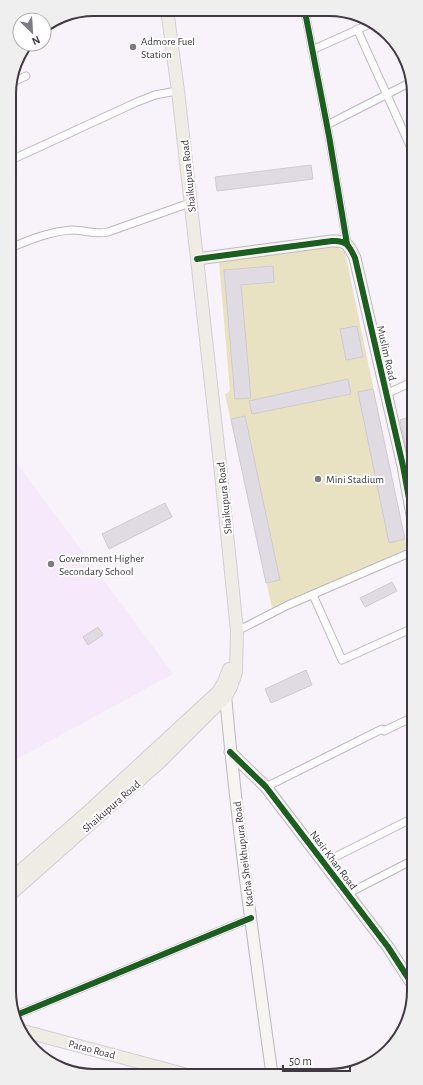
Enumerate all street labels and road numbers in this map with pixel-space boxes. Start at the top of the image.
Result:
street label: Shaikupura Road [179,139,198,213]
street label: Muslim Road [375,325,398,382]
street label: Shaikupura Road [215,461,234,535]
street label: Shaikupura Road [80,778,143,834]
street label: Kacha Sheikhupura Road [232,800,255,907]
street label: Nasir Khan Road [308,829,359,892]
street label: Parao Road [67,1038,117,1061]

